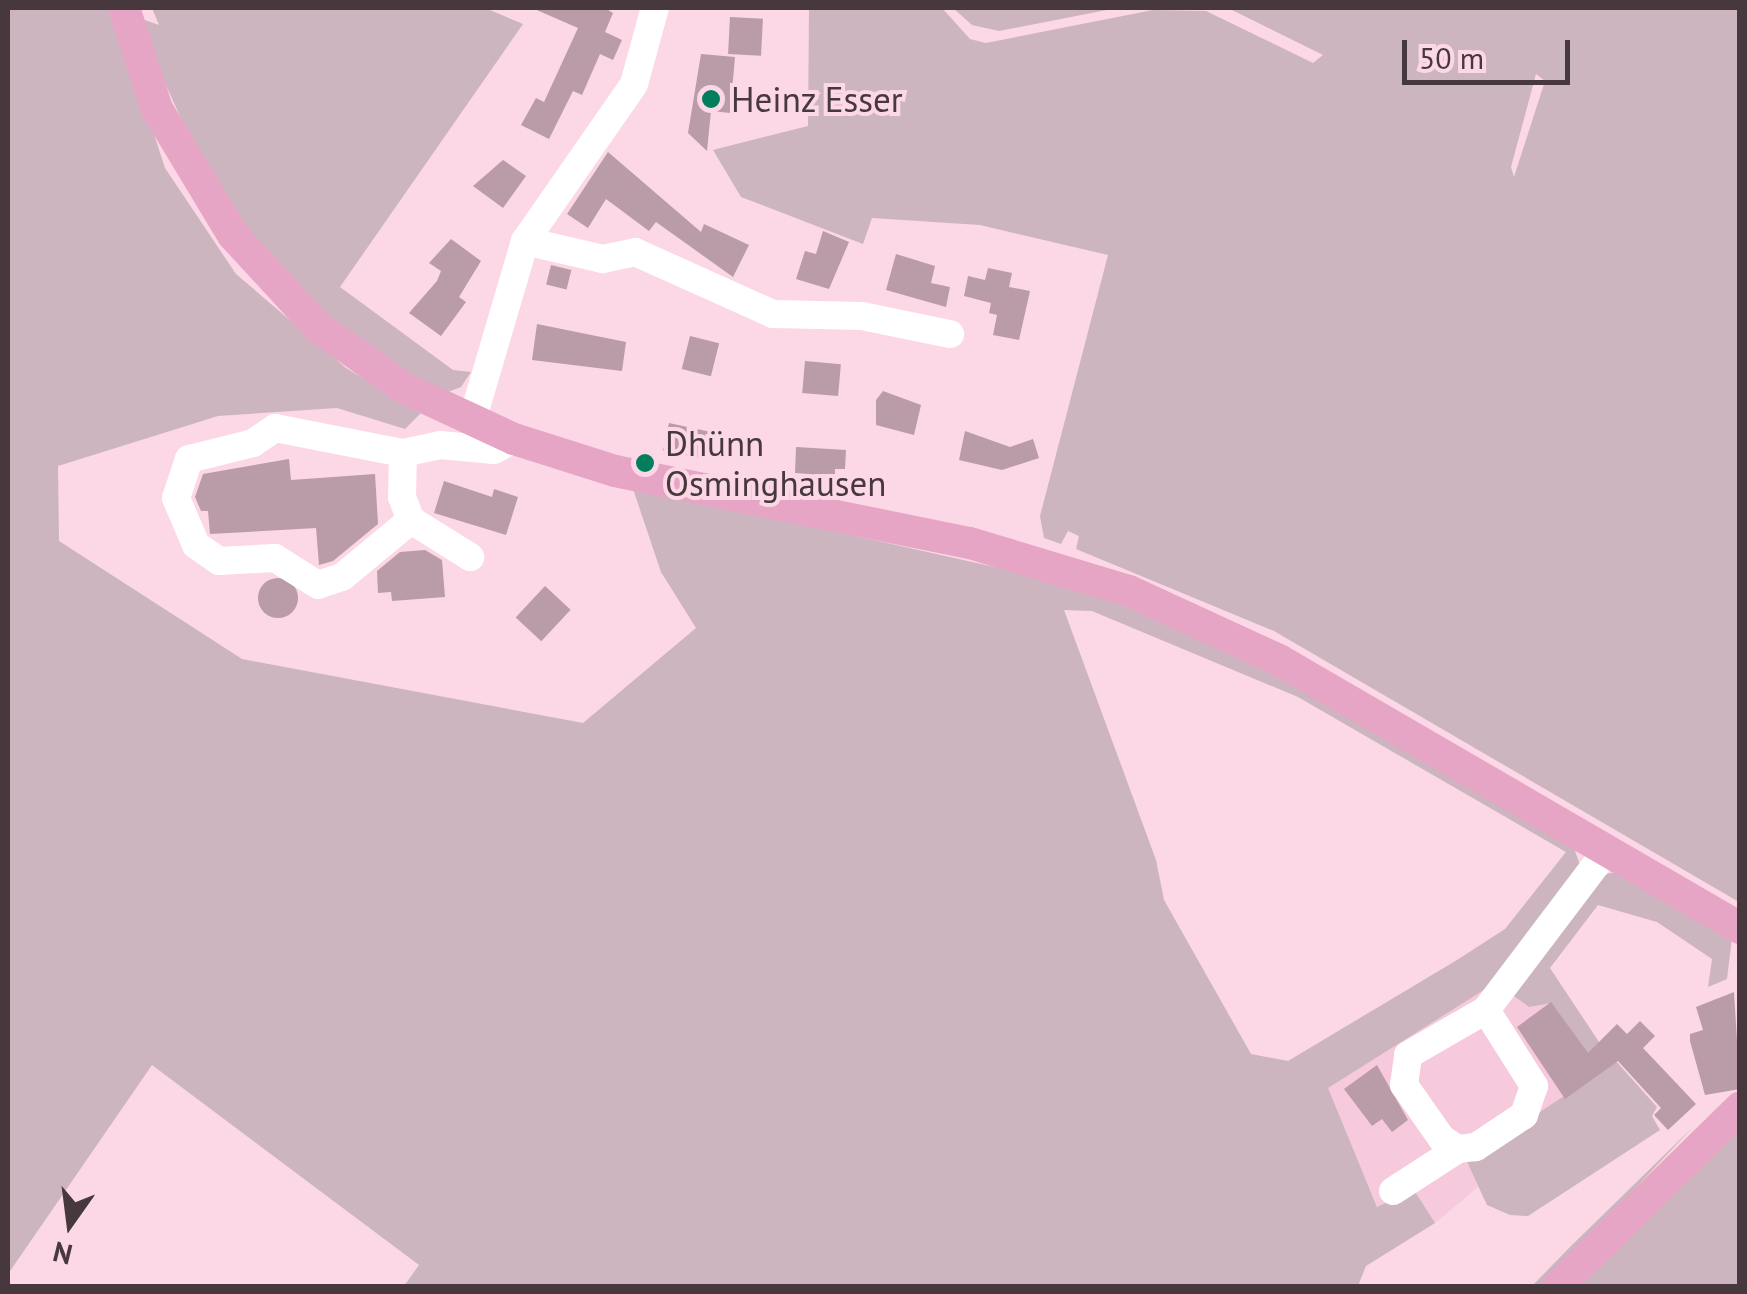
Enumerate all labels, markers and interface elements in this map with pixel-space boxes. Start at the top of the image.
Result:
scale bar [1407,20,1574,82]
text: 50 m [1419,38,1484,77]
place label: Heinz Esser [731,78,904,120]
marker: Heinz Esser [700,88,722,110]
place label: Dhünn Osminghausen [665,422,886,504]
marker: Dhünn Osminghausen [634,452,656,474]
north arrow [20,1174,120,1274]
text: N [49,1233,76,1274]

